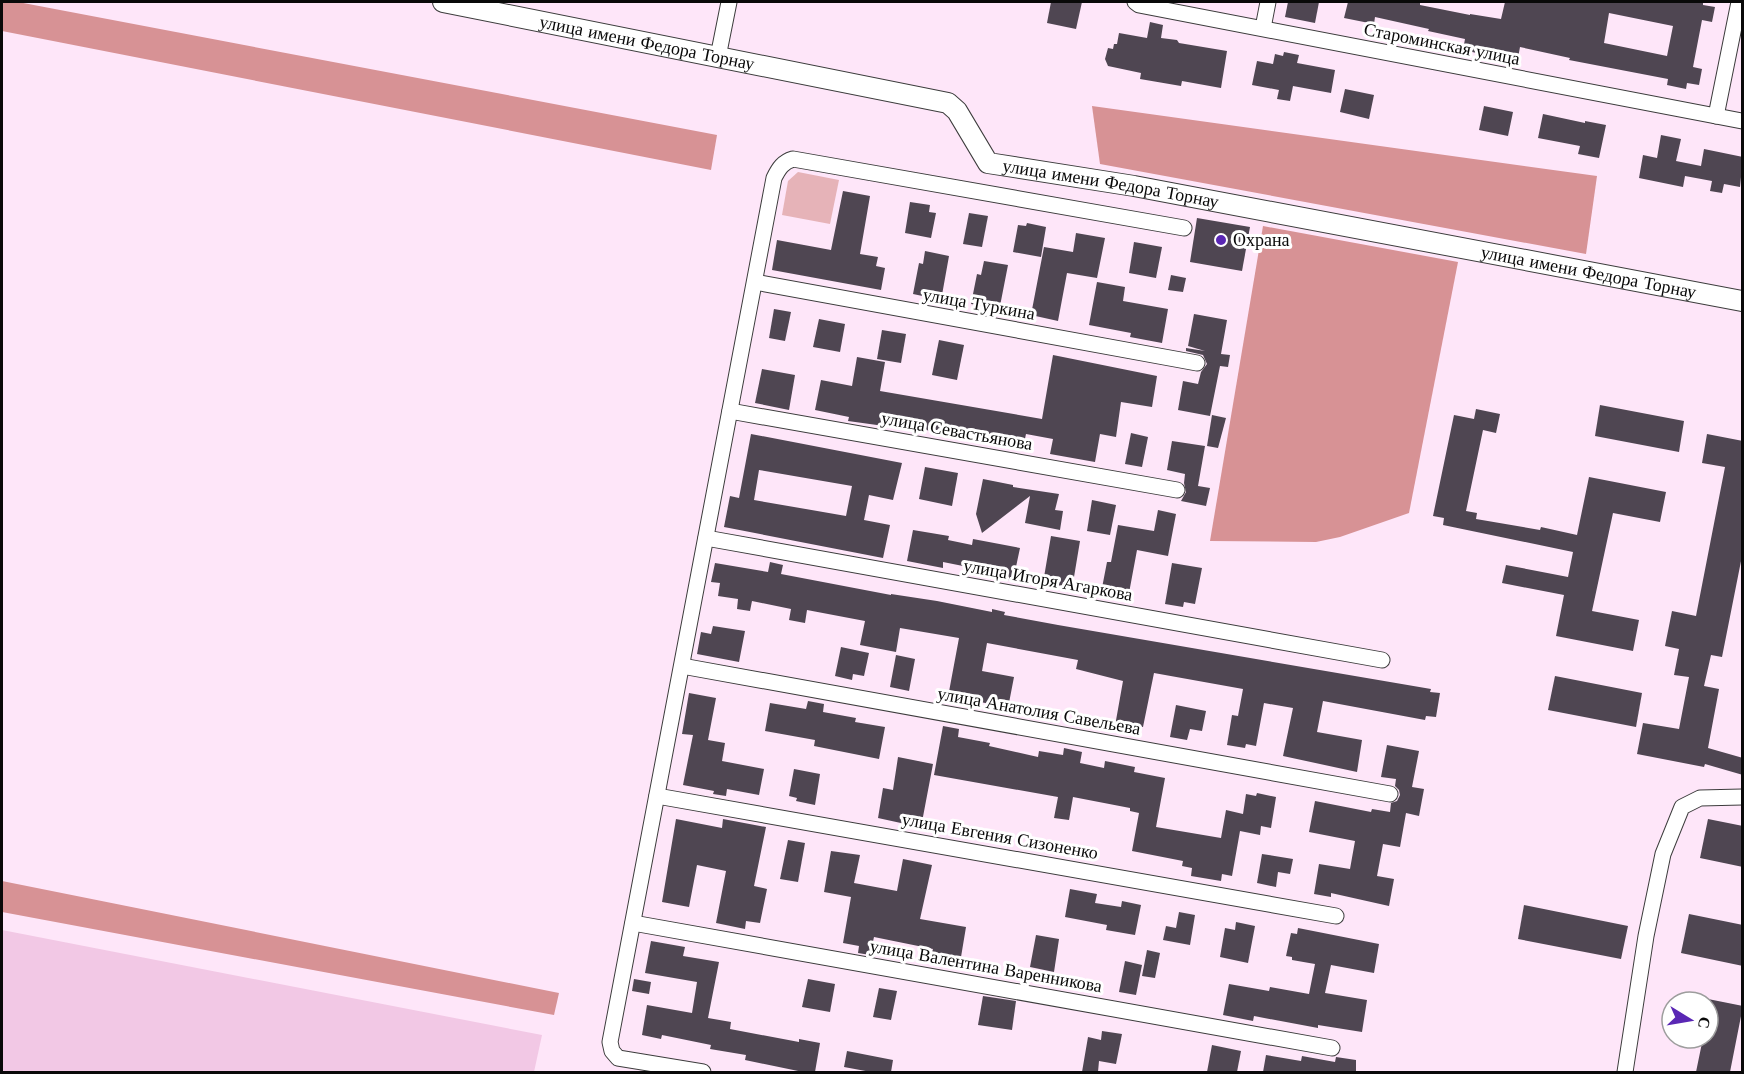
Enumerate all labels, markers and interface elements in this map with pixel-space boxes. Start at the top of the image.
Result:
street label: улица имени Федора Торнау [537,11,756,75]
street label: Староминская улица [1362,18,1522,70]
street label: улица имени Федора Торнау [1001,154,1221,213]
place label: Охрана [1233,229,1290,251]
marker: Охрана [1214,233,1228,247]
street label: улица имени Федора Торнау [1479,241,1698,303]
street label: улица Туркина [921,283,1037,325]
street label: улица Севастьянова [880,407,1034,455]
street label: улица Игоря Агаркова [962,554,1134,606]
street label: улица Анатолия Савельева [936,682,1142,740]
street label: улица Евгения Сизоненко [900,808,1100,864]
street label: улица Валентина Варенникова [868,935,1104,997]
north arrow [1660,990,1720,1050]
text: С [1694,1015,1716,1030]

